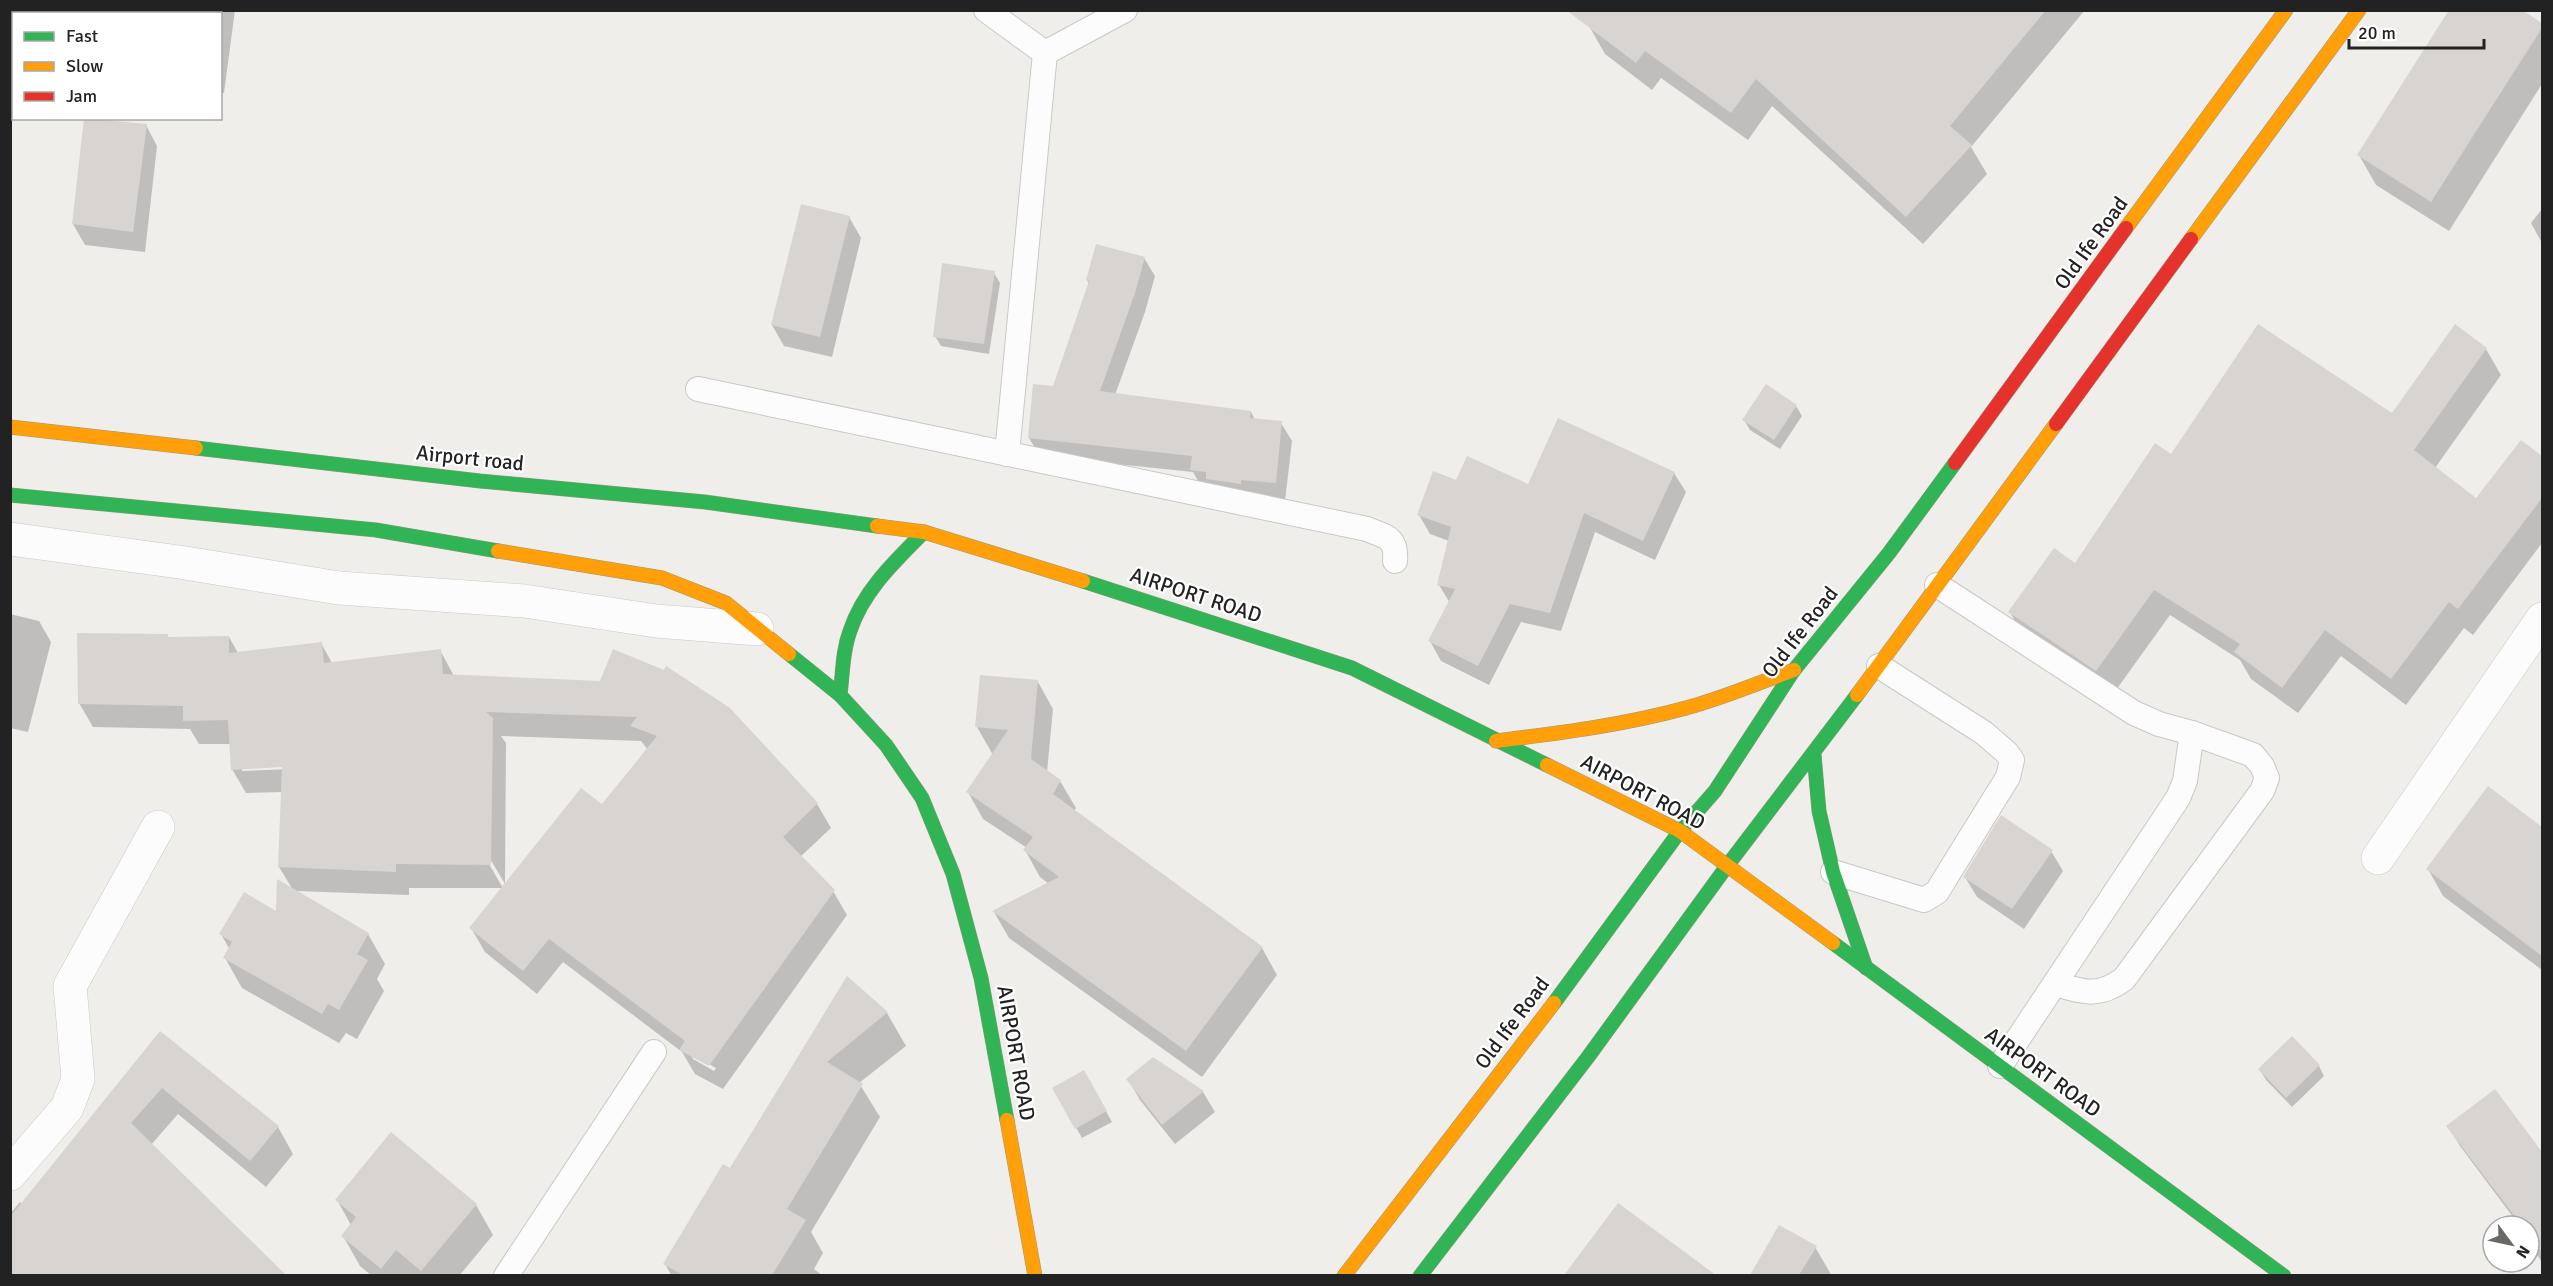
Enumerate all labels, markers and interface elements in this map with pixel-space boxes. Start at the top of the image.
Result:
legend [12,12,222,120]
scale bar [2349,12,2484,50]
text: 20 m [2358,22,2396,44]
text: Fast [66,25,98,47]
text: Slow [66,55,103,77]
text: Jam [66,85,97,107]
street label: Old Ife Road [2049,191,2133,295]
street label: Airport road [415,439,525,477]
street label: AIRPORT ROAD [1127,561,1265,629]
street label: Old Ife Road [1756,581,1844,683]
street label: AIRPORT ROAD [1576,748,1710,836]
street label: Old Ife Road [1469,972,1555,1074]
street label: AIRPORT ROAD [991,983,1041,1123]
street label: AIRPORT ROAD [1980,1021,2106,1123]
north arrow [2481,1214,2541,1274]
text: N [2511,1242,2534,1262]

